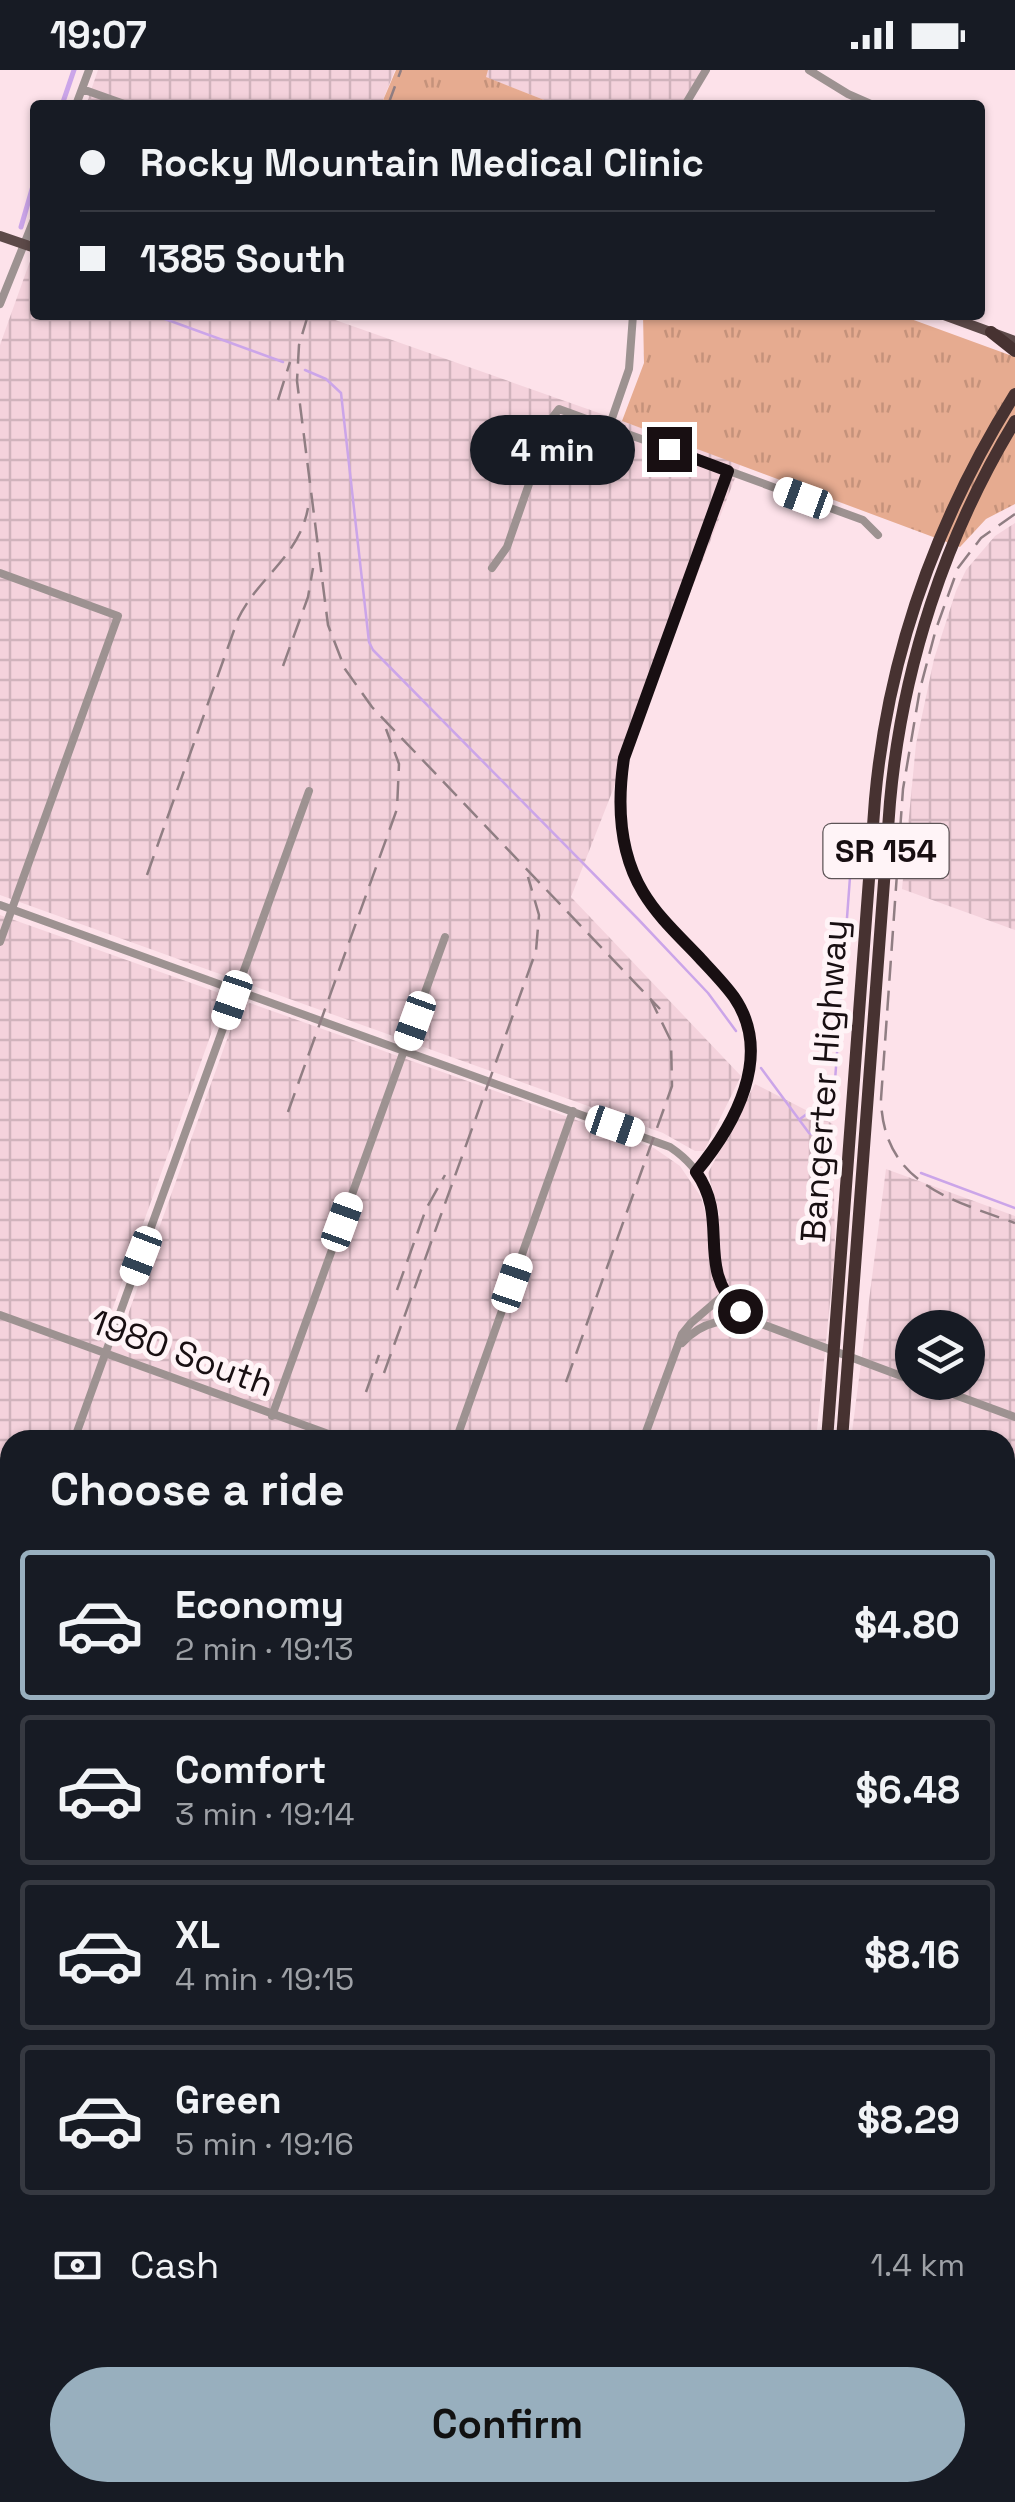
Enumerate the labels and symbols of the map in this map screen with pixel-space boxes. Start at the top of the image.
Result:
callout: 4 min [469,414,634,484]
route end [647,427,692,472]
car [770,474,836,522]
road number: SR 154 [824,824,948,878]
street label: Bangerter Highway [791,918,857,1244]
car [208,967,256,1033]
car [391,988,439,1054]
car [582,1102,648,1150]
car [318,1189,366,1255]
car [116,1223,166,1289]
car [488,1250,536,1316]
route start [718,1289,763,1334]
street label: 1980 South [85,1300,279,1406]

